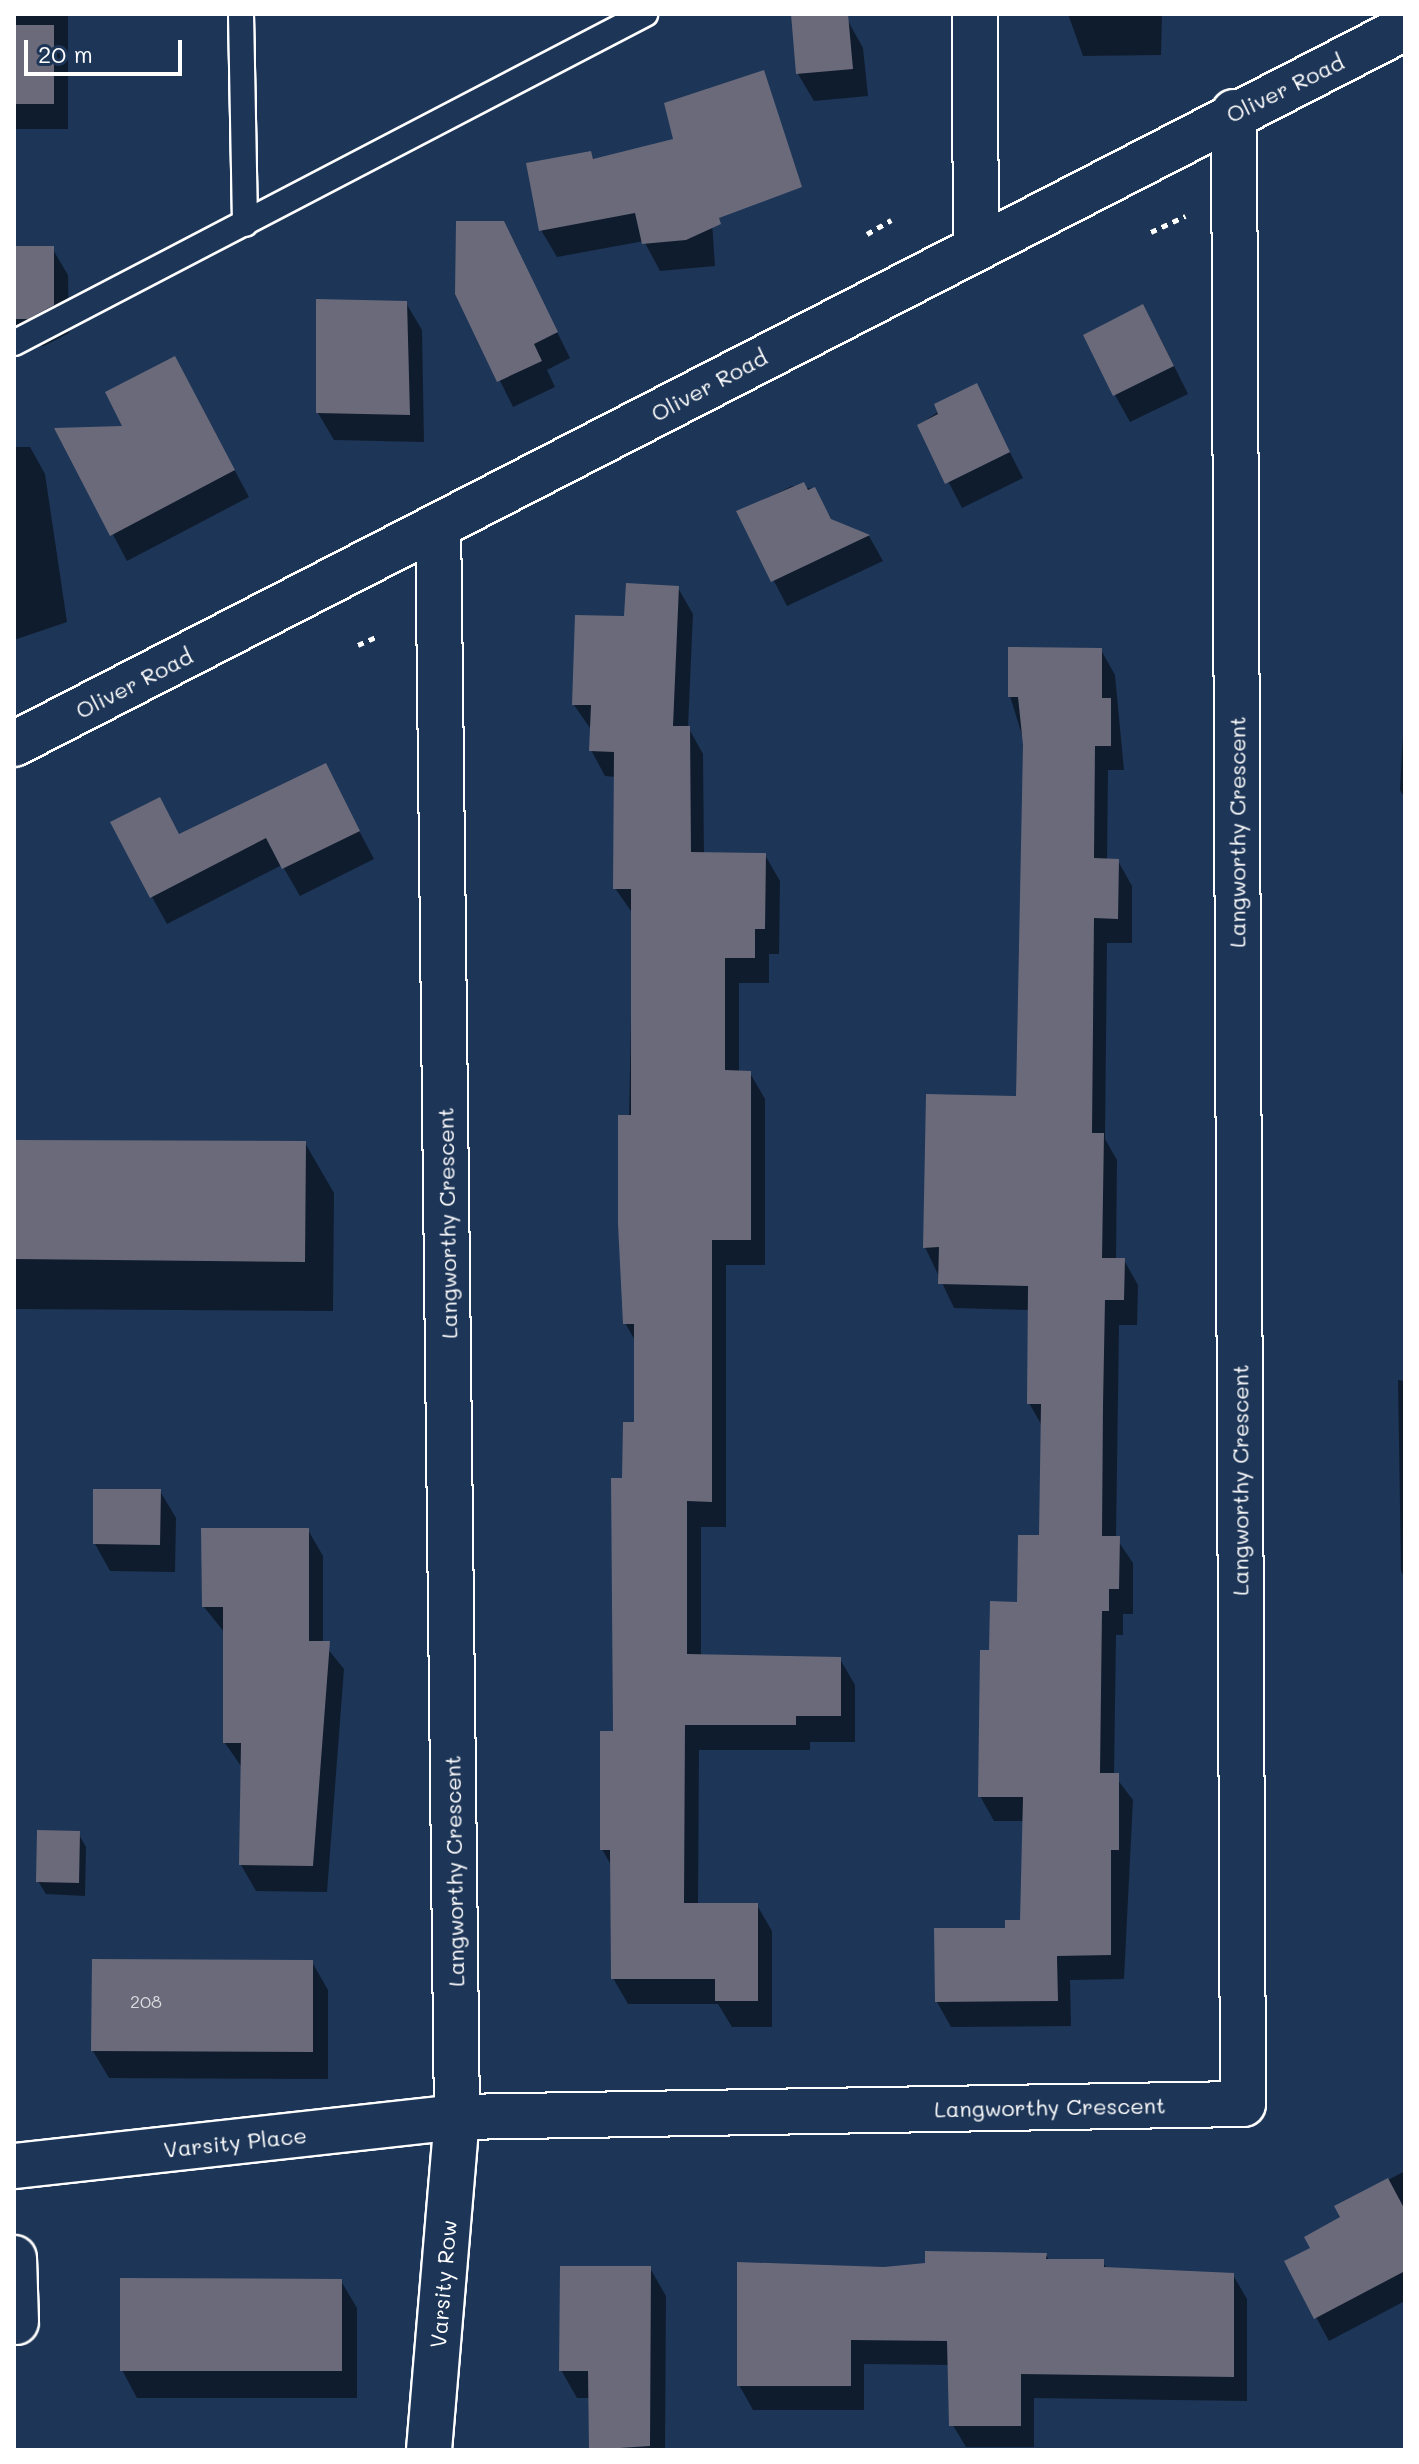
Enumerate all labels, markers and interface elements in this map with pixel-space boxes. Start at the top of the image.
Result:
scale bar [28,24,186,74]
text: 20 m [38,38,93,69]
street label: Oliver Road [1222,48,1348,128]
street label: Oliver Road [646,343,772,427]
street label: Oliver Road [71,642,197,724]
street label: Langworthy Crescent [1224,716,1250,948]
street label: Langworthy Crescent [432,1107,462,1339]
street label: Langworthy Crescent [1227,1364,1253,1596]
street label: Langworthy Crescent [439,1755,469,1987]
house number: 208 [130,1990,162,2012]
street label: Langworthy Crescent [934,2092,1166,2122]
street label: Varsity Place [162,2121,308,2163]
street label: Varsity Row [424,2219,462,2349]

